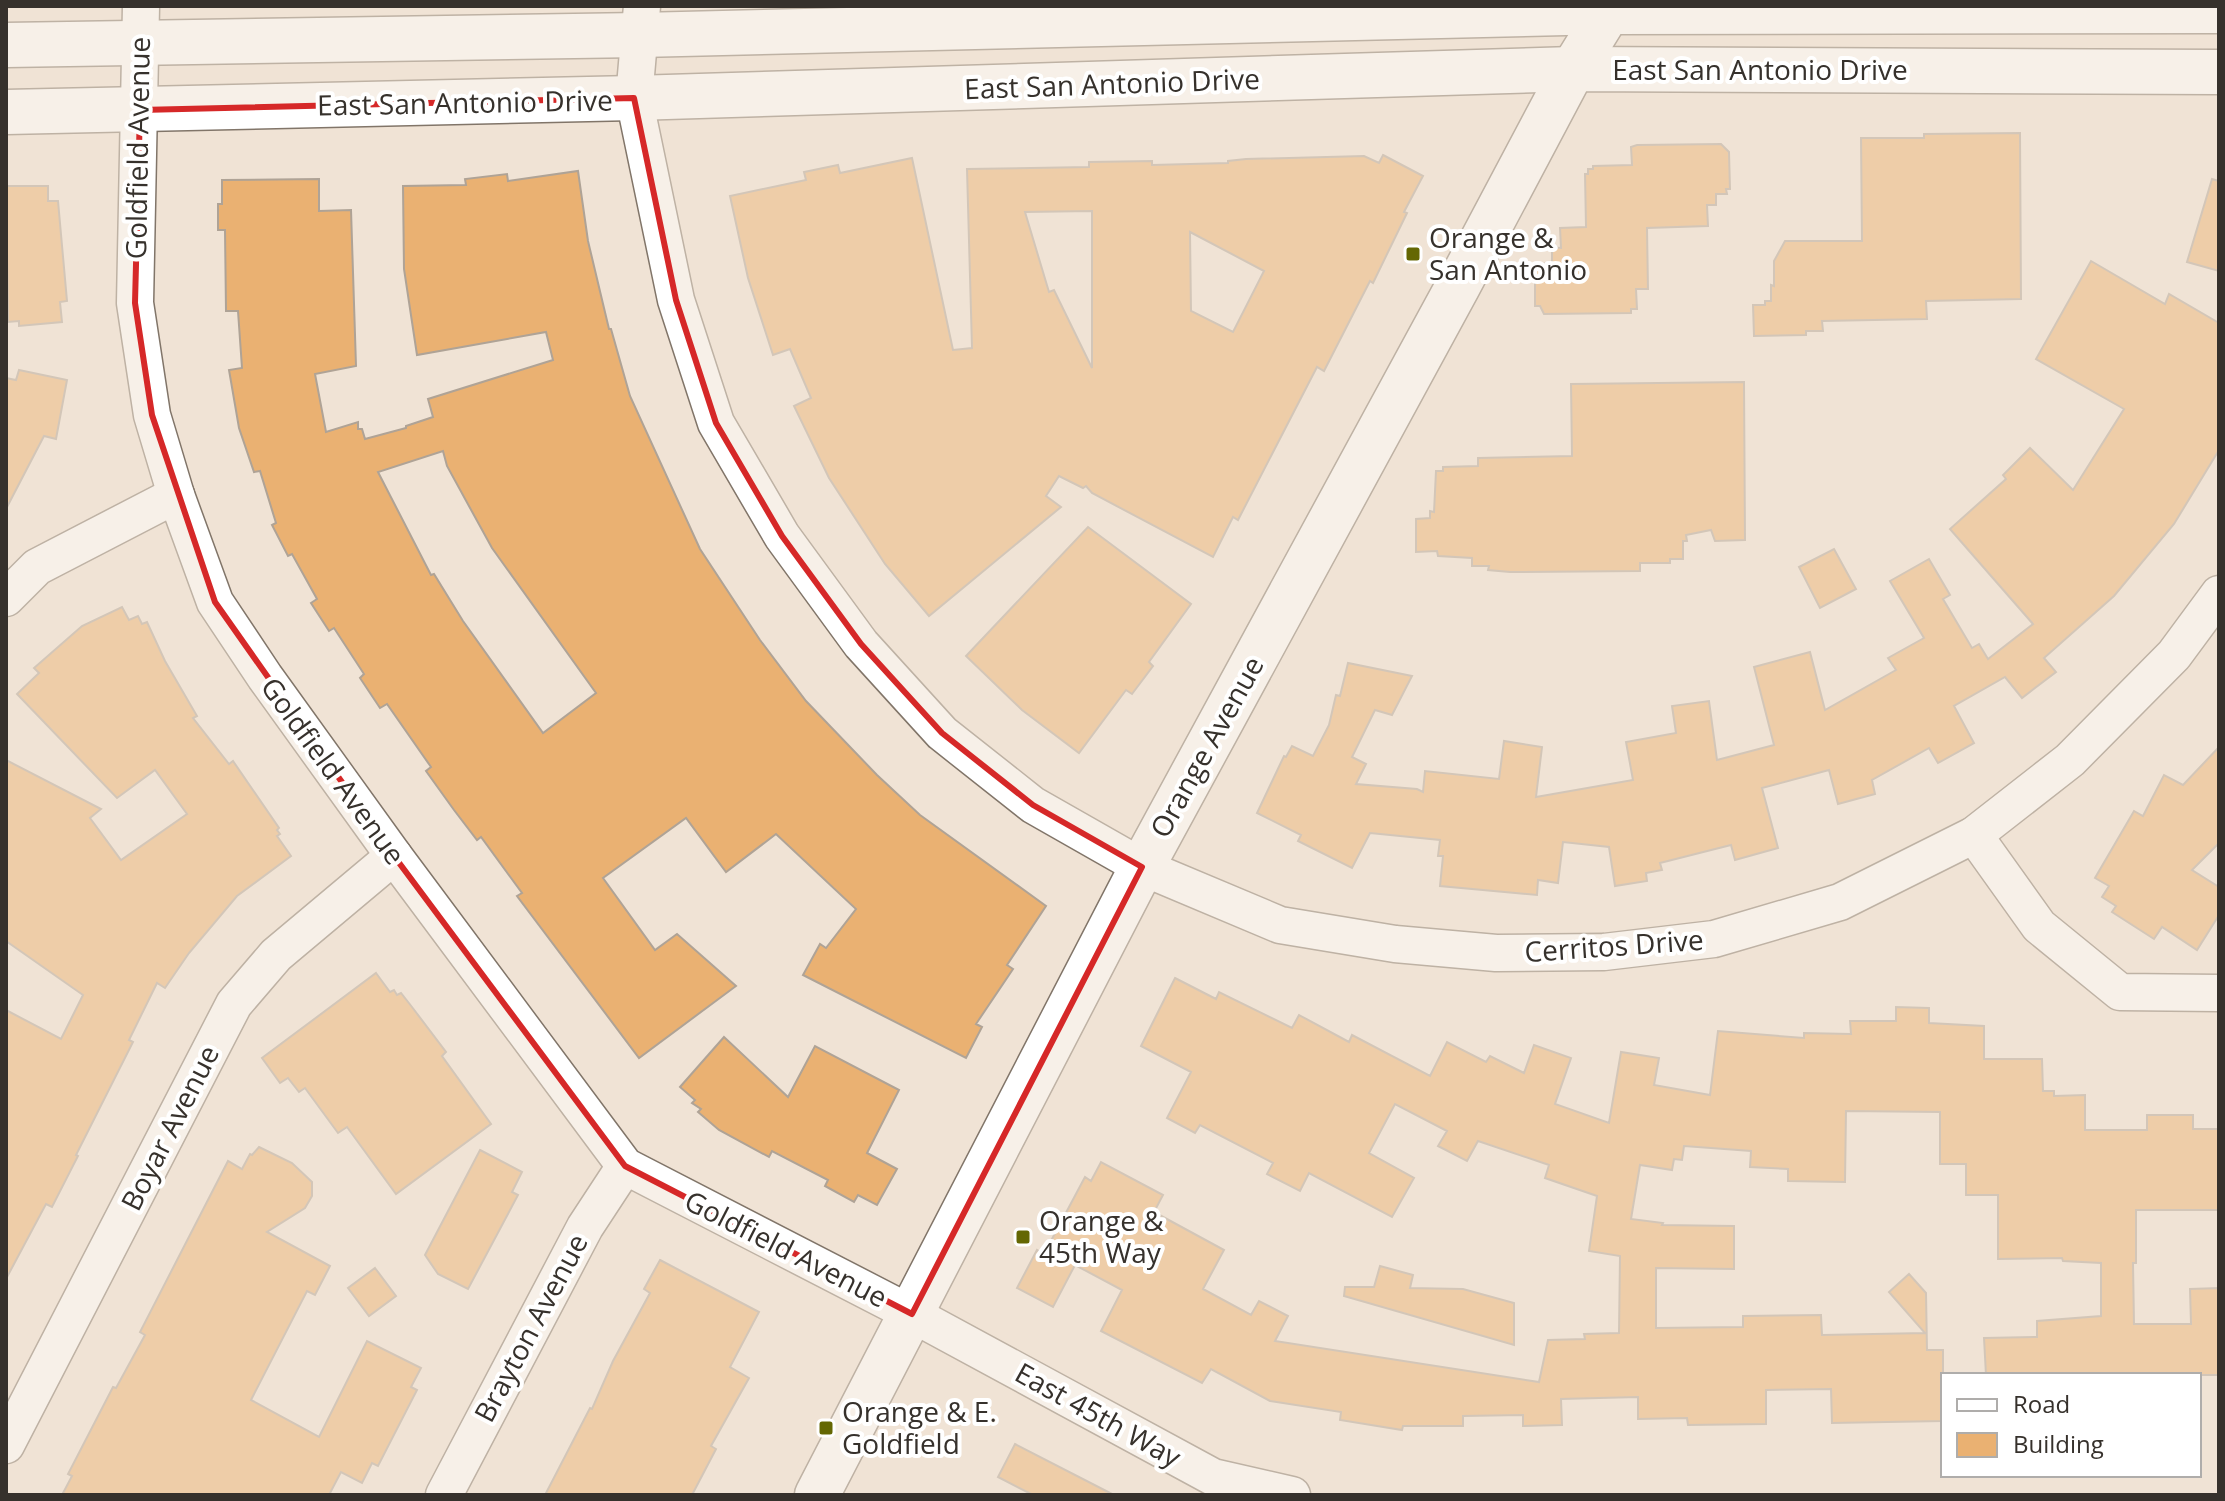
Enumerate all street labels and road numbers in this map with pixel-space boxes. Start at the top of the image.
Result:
street label: Goldfield Avenue [116,36,158,260]
street label: East San Antonio Drive [1612,50,1908,88]
street label: East San Antonio Drive [964,59,1260,107]
street label: East San Antonio Drive [317,80,613,124]
street label: Orange Avenue [1141,649,1272,844]
street label: Goldfield Avenue [253,669,415,872]
street label: Cerritos Drive [1523,920,1705,970]
street label: Boyar Avenue [111,1038,227,1217]
street label: Goldfield Avenue [679,1181,894,1316]
street label: Brayton Avenue [465,1227,596,1428]
street label: East 45th Way [1009,1353,1189,1476]

